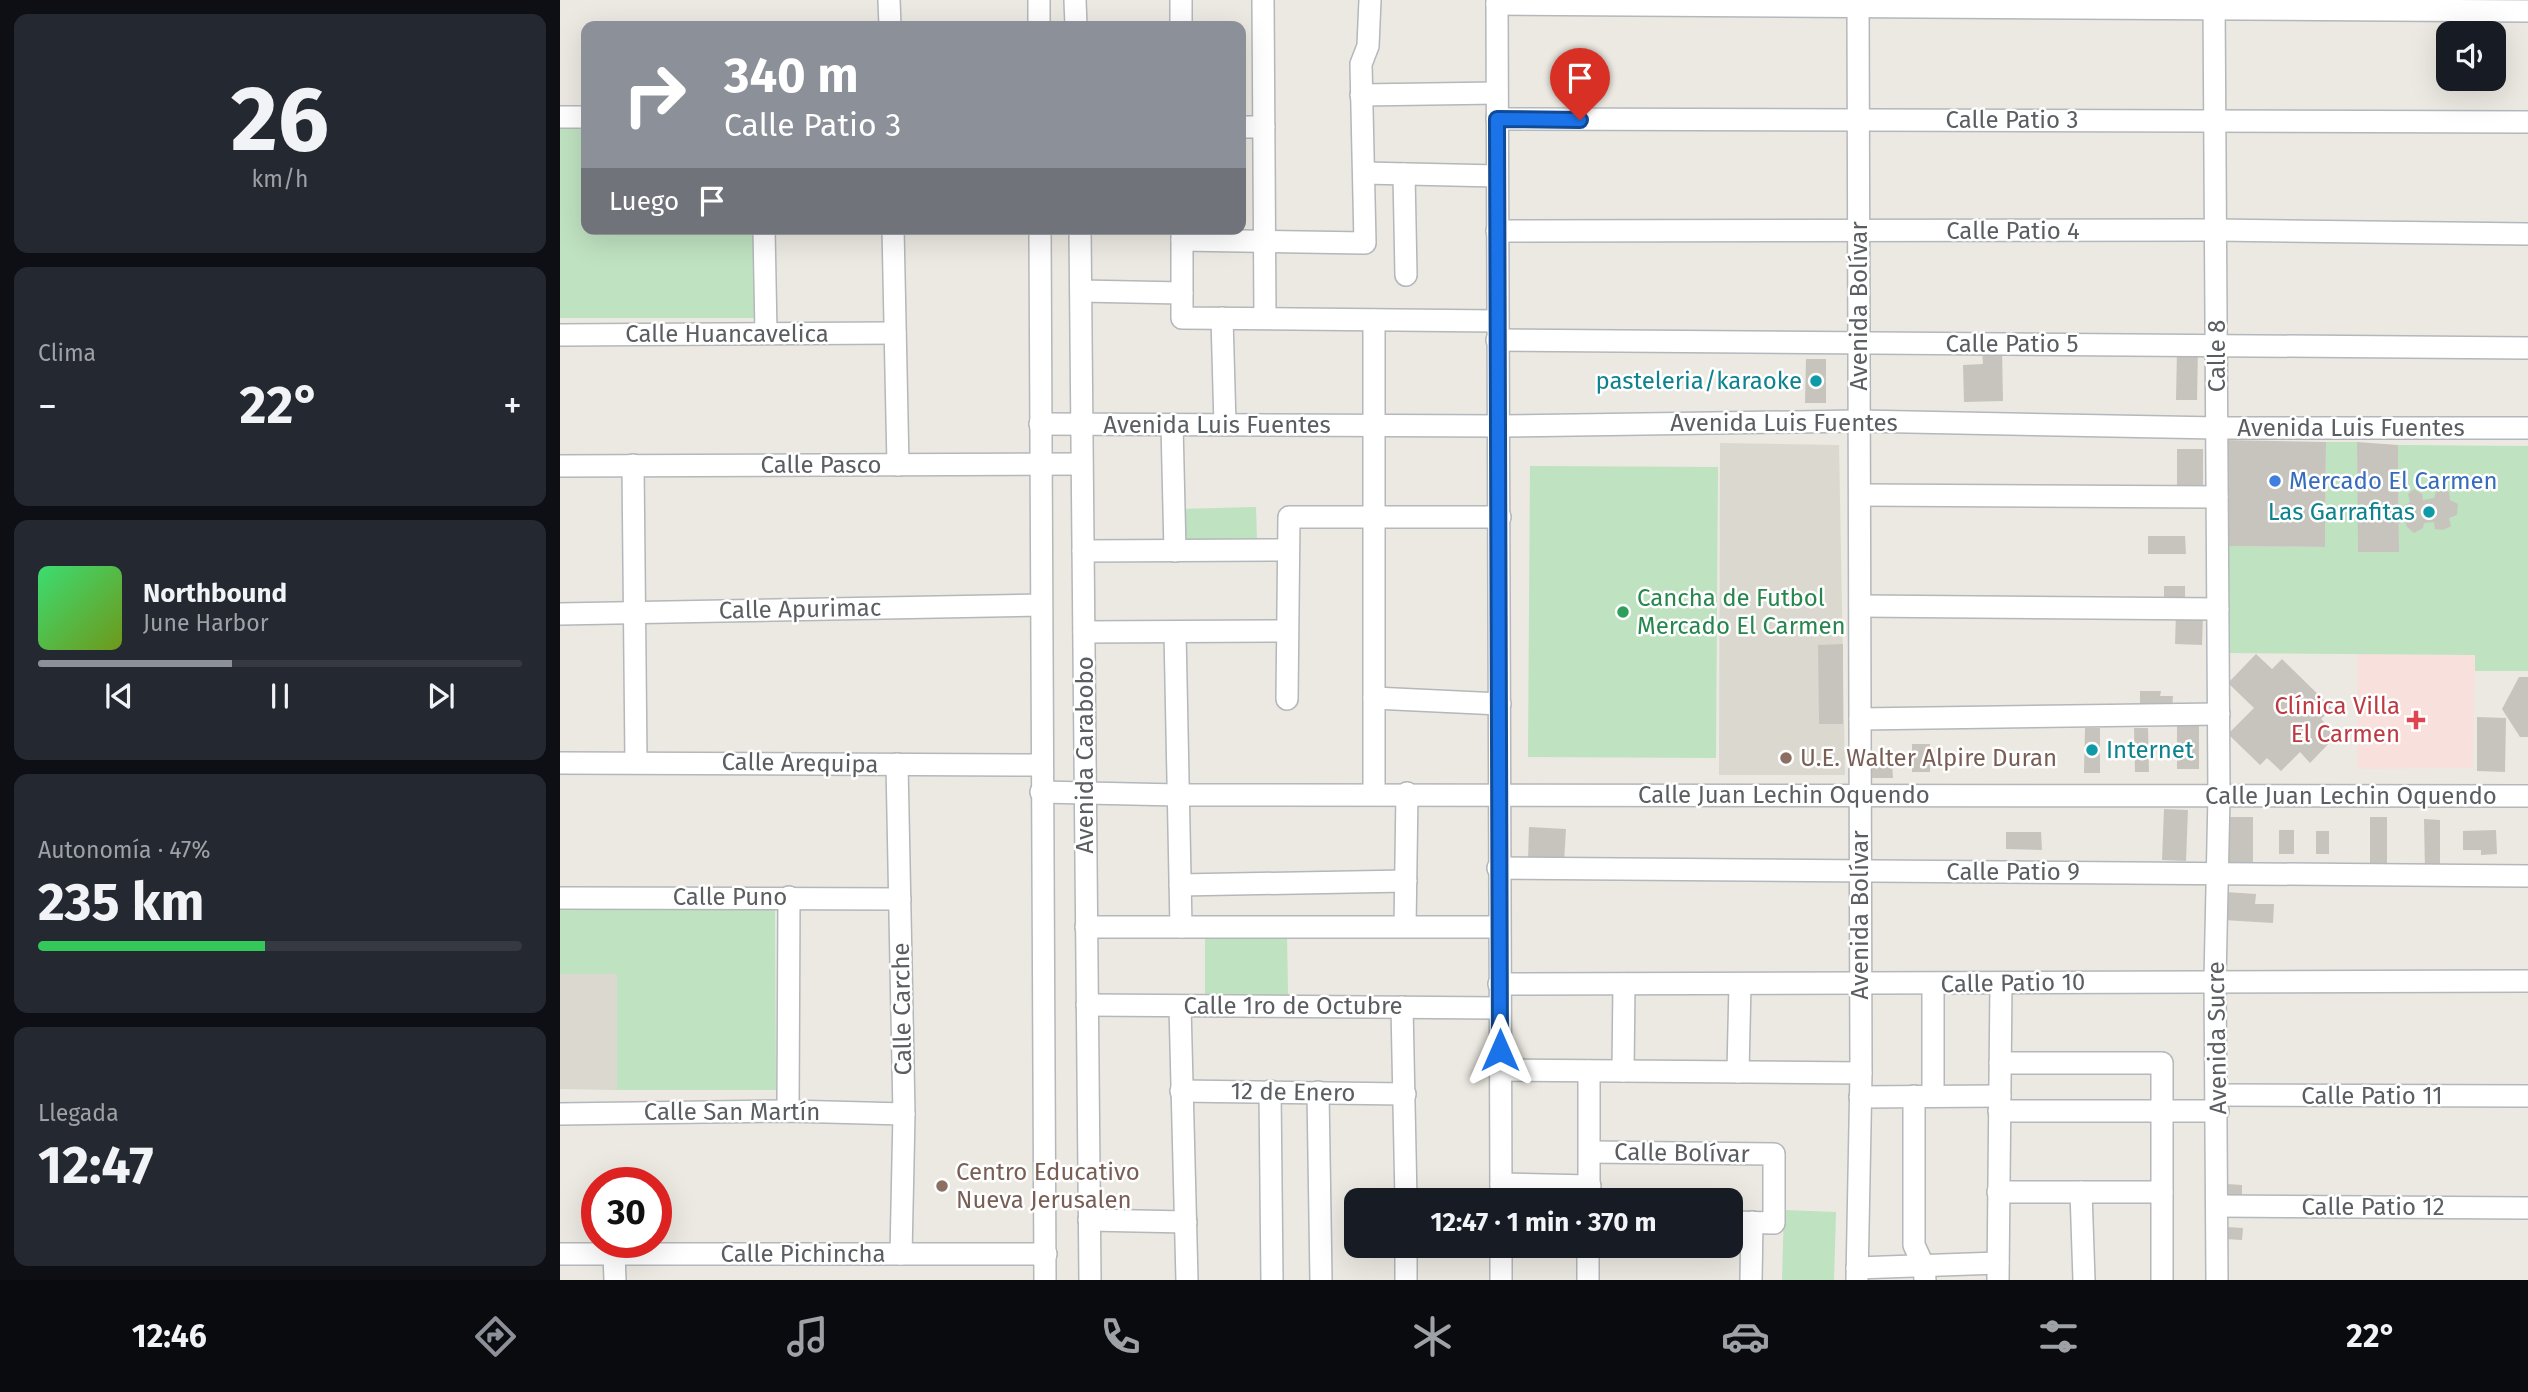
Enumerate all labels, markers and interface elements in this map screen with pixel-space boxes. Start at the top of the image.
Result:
map controls [2436,21,2506,91]
button: sound [2436,21,2506,91]
text: 340 m [724,46,859,105]
pin [1550,48,1610,120]
icon: right [609,49,700,140]
icon: arrive [1561,59,1599,97]
text: 26 [231,65,329,174]
text: Calle Patio 3 [724,106,901,144]
street label: Calle Patio 3 [1946,106,2078,134]
text: km/h [252,165,308,193]
icon: arrive [693,182,731,220]
text: Luego [609,186,679,217]
street label: Calle Patio 4 [1946,217,2080,245]
street label: Avenida Bolívar [1845,221,1873,391]
street label: Calle Huancavelica [625,320,829,348]
street label: Calle 8 [2203,320,2231,392]
street label: Calle Patio 5 [1946,330,2078,358]
text: Clima [38,339,96,367]
place label: pasteleria/karaoke [1595,367,1802,395]
marker: pasteleria/karaoke [1808,373,1824,389]
text: 22° [240,374,320,437]
text: − [38,383,57,429]
text: + [503,383,522,429]
street label: Avenida Luis Fuentes [1670,409,1898,437]
street label: Avenida Luis Fuentes [1103,411,1331,439]
street label: Avenida Luis Fuentes [2237,414,2465,442]
street label: Calle Pasco [760,451,882,479]
place label: Mercado El Carmen [2289,467,2498,495]
marker: Mercado El Carmen [2267,473,2283,489]
place label: Las Garrafitas [2268,498,2415,526]
marker: Las Garrafitas [2421,504,2437,520]
text: Northbound [143,578,287,609]
place label: Cancha de Futbol Mercado El Carmen [1637,584,1846,640]
street label: Calle Apurimac [719,594,881,624]
marker: Cancha de Futbol Mercado El Carmen [1615,604,1631,620]
text: June Harbor [143,609,269,637]
street label: Avenida Carabobo [1071,656,1099,854]
icon: previous [100,677,138,715]
icon: pause [261,677,299,715]
icon: next [422,677,460,715]
place label: Clínica Villa El Carmen [2274,692,2400,748]
marker: Clínica Villa El Carmen [2406,710,2426,730]
place label: Internet [2106,736,2194,764]
marker: Internet [2084,742,2100,758]
place label: U.E. Walter Alpire Duran [1800,744,2057,772]
street label: Calle Arequipa [721,748,879,778]
marker: U.E. Walter Alpire Duran [1778,750,1794,766]
street label: Calle Juan Lechin Oquendo [1638,781,1930,809]
street label: Calle Juan Lechin Oquendo [2205,782,2497,810]
street label: Avenida Bolívar [1846,830,1874,1000]
text: Autonomía · 47% [38,836,210,864]
street label: Calle Patio 9 [1946,858,2080,886]
text: 235 km [38,871,205,934]
street label: Calle Puno [673,883,787,911]
street label: Calle Carche [887,942,917,1076]
street label: Avenida Sucre [2202,961,2232,1115]
street label: Calle Patio 10 [1940,968,2086,998]
street label: Calle 1ro de Octubre [1183,992,1403,1020]
position arrow [1463,1013,1537,1087]
street label: 12 de Enero [1230,1077,1356,1107]
street label: Calle Patio 11 [2301,1082,2443,1110]
street label: Calle San Martín [644,1098,820,1126]
text: Llegada [38,1099,119,1127]
text: 12:47 [38,1134,154,1197]
street label: Calle Bolívar [1614,1138,1751,1168]
place label: Centro Educativo Nueva Jerusalen [956,1158,1140,1214]
speed limit sign: 30 [581,1167,672,1258]
marker: Centro Educativo Nueva Jerusalen [934,1178,950,1194]
street label: Calle Patio 12 [2301,1193,2445,1221]
text: 12:47 · 1 min · 370 m [1430,1207,1657,1238]
street label: Calle Pichincha [720,1240,886,1268]
icon: directions [471,1312,520,1361]
icon: music [783,1312,832,1361]
icon: phone [1096,1312,1145,1361]
icon: climate [1408,1312,1457,1361]
icon: car [1721,1312,1770,1361]
icon: filters [2034,1312,2083,1361]
text: 12:46 [132,1317,207,1355]
text: 22° [2346,1317,2396,1355]

